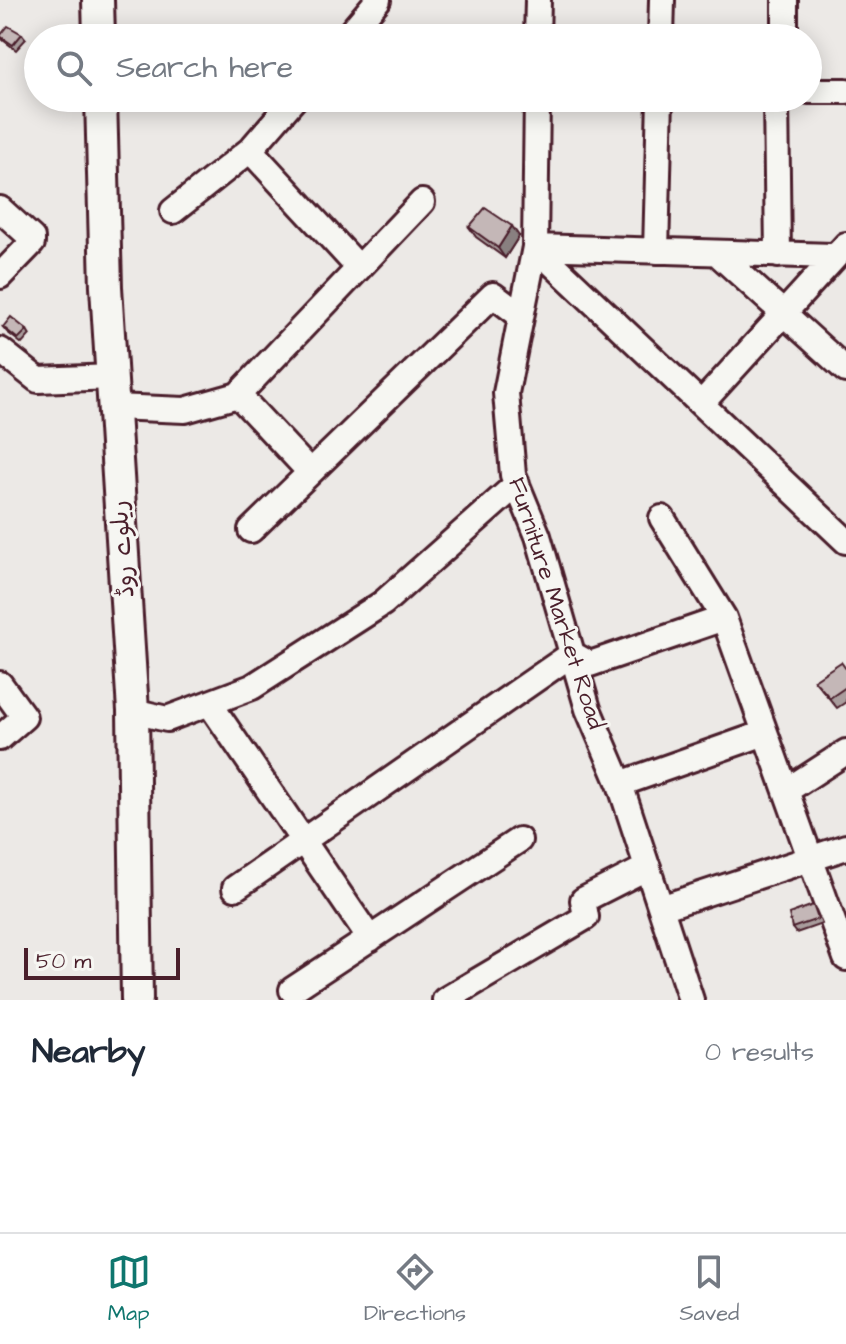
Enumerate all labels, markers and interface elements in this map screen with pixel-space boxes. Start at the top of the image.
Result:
search box [24,24,822,112]
icon: search [52,46,96,90]
text: Search here [116,47,293,89]
street label: Furniture Market Road [499,473,613,734]
street label: ریلوے روڈ [103,499,143,599]
scale bar [24,944,180,980]
text: 50 m [36,946,91,977]
text: Nearby [32,1028,146,1076]
text: 0 results [705,1034,814,1070]
tab: Map [107,1250,151,1329]
tab: Directions [364,1250,466,1329]
tab: Saved [679,1250,739,1329]

